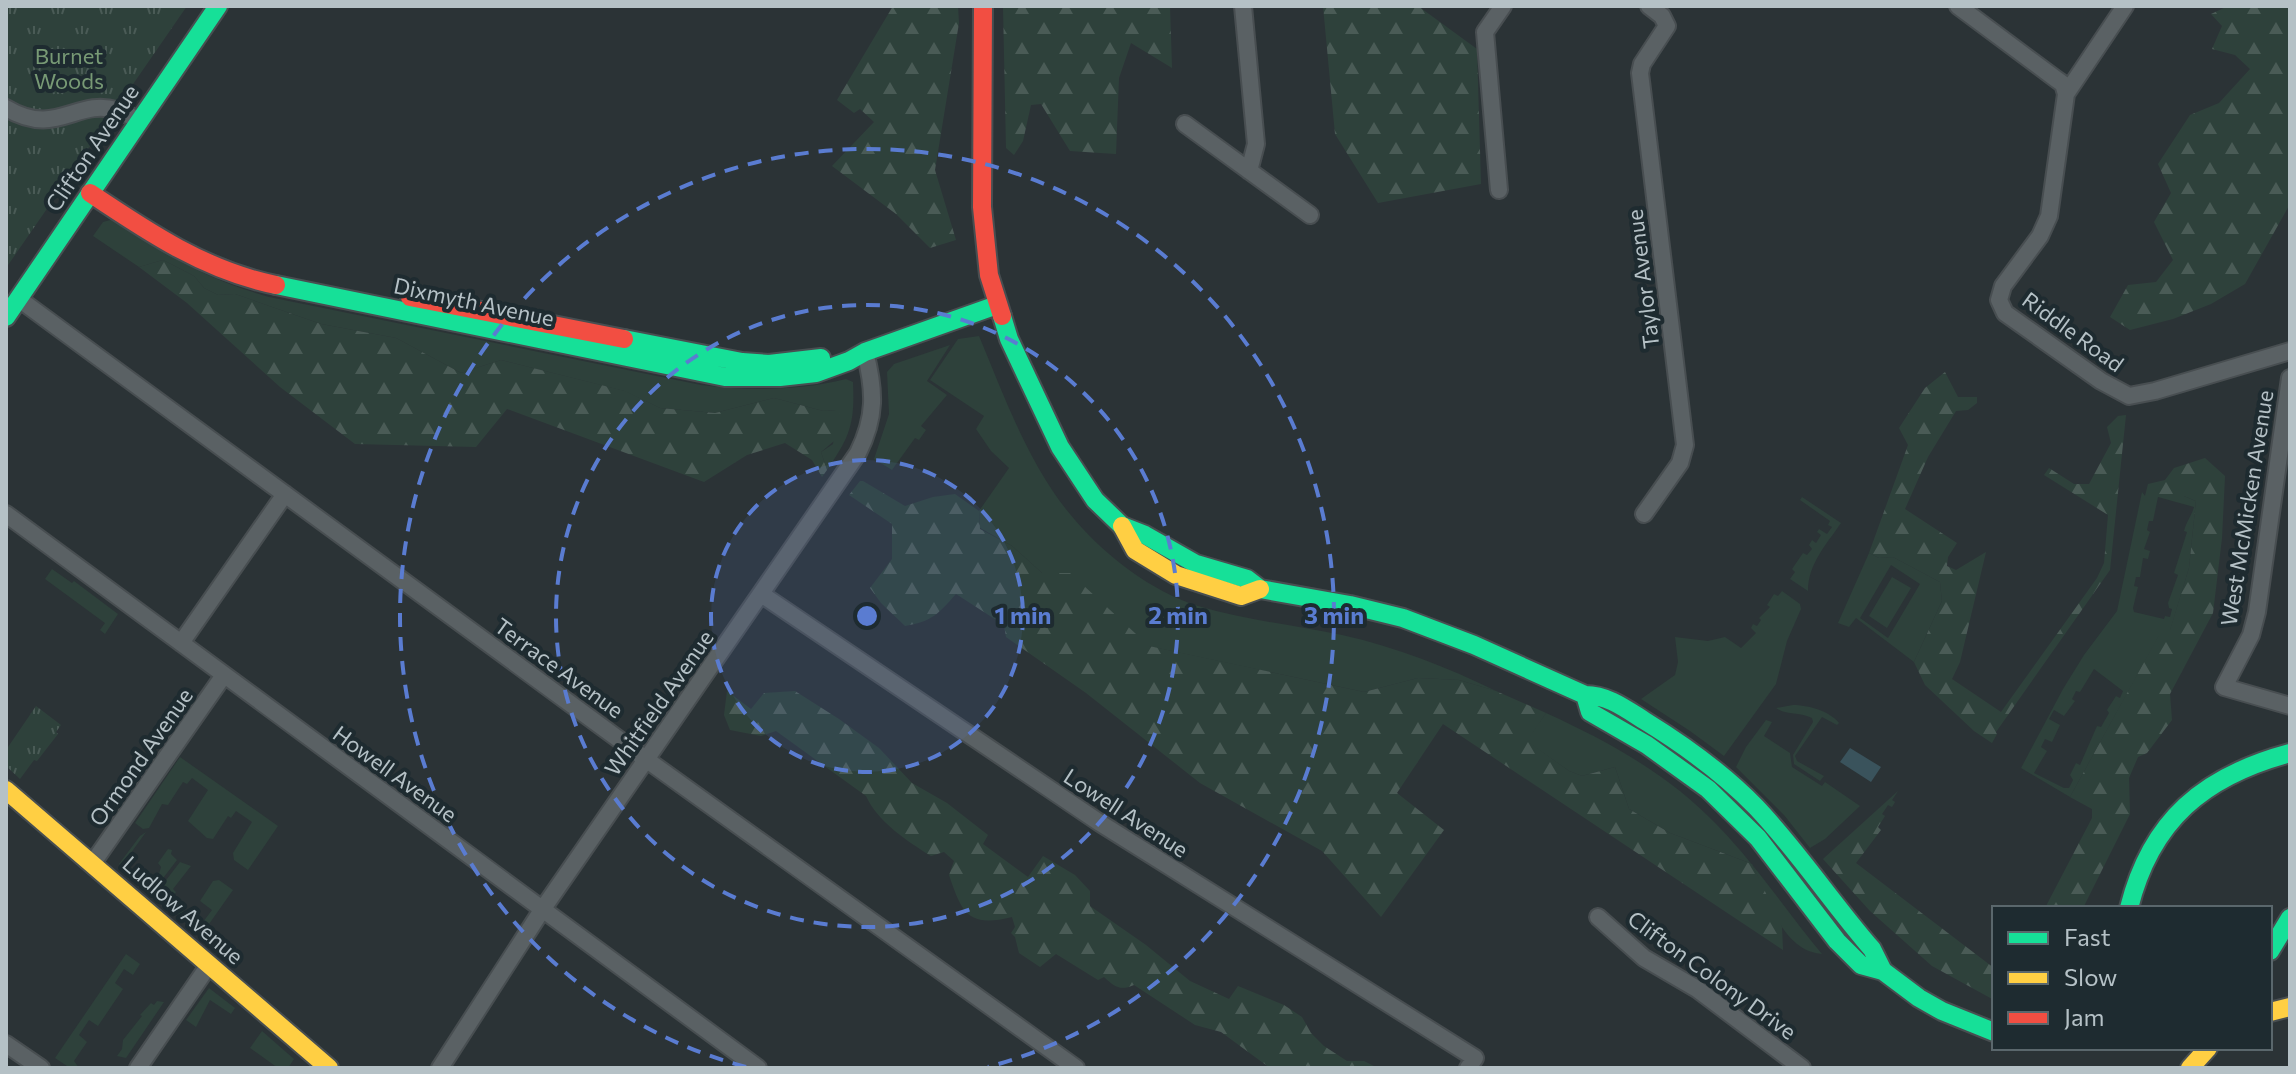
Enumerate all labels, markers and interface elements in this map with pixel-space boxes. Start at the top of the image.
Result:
park label: Burnet Woods [34,42,104,94]
street label: Clifton Avenue [39,79,144,216]
street label: Taylor Avenue [1621,208,1664,350]
street label: Dixmyth Avenue [392,271,557,332]
street label: Riddle Road [2017,286,2129,377]
street label: West McMicken Avenue [2215,388,2278,628]
text: 1 min [995,600,1051,629]
text: 2 min [1148,600,1208,629]
text: 3 min [1304,600,1364,629]
centre of rings [853,602,881,630]
street label: Terrace Avenue [490,612,629,723]
street label: Whitfield Avenue [598,625,719,781]
street label: Ormond Avenue [83,683,198,831]
street label: Howell Avenue [328,720,463,828]
street label: Lowell Avenue [1059,762,1194,863]
street label: Ludlow Avenue [117,850,249,969]
street label: Clifton Colony Drive [1623,904,1802,1045]
legend [1992,906,2272,1050]
text: Fast [2064,922,2111,951]
text: Slow [2064,962,2117,991]
text: Jam [2064,1002,2104,1031]

